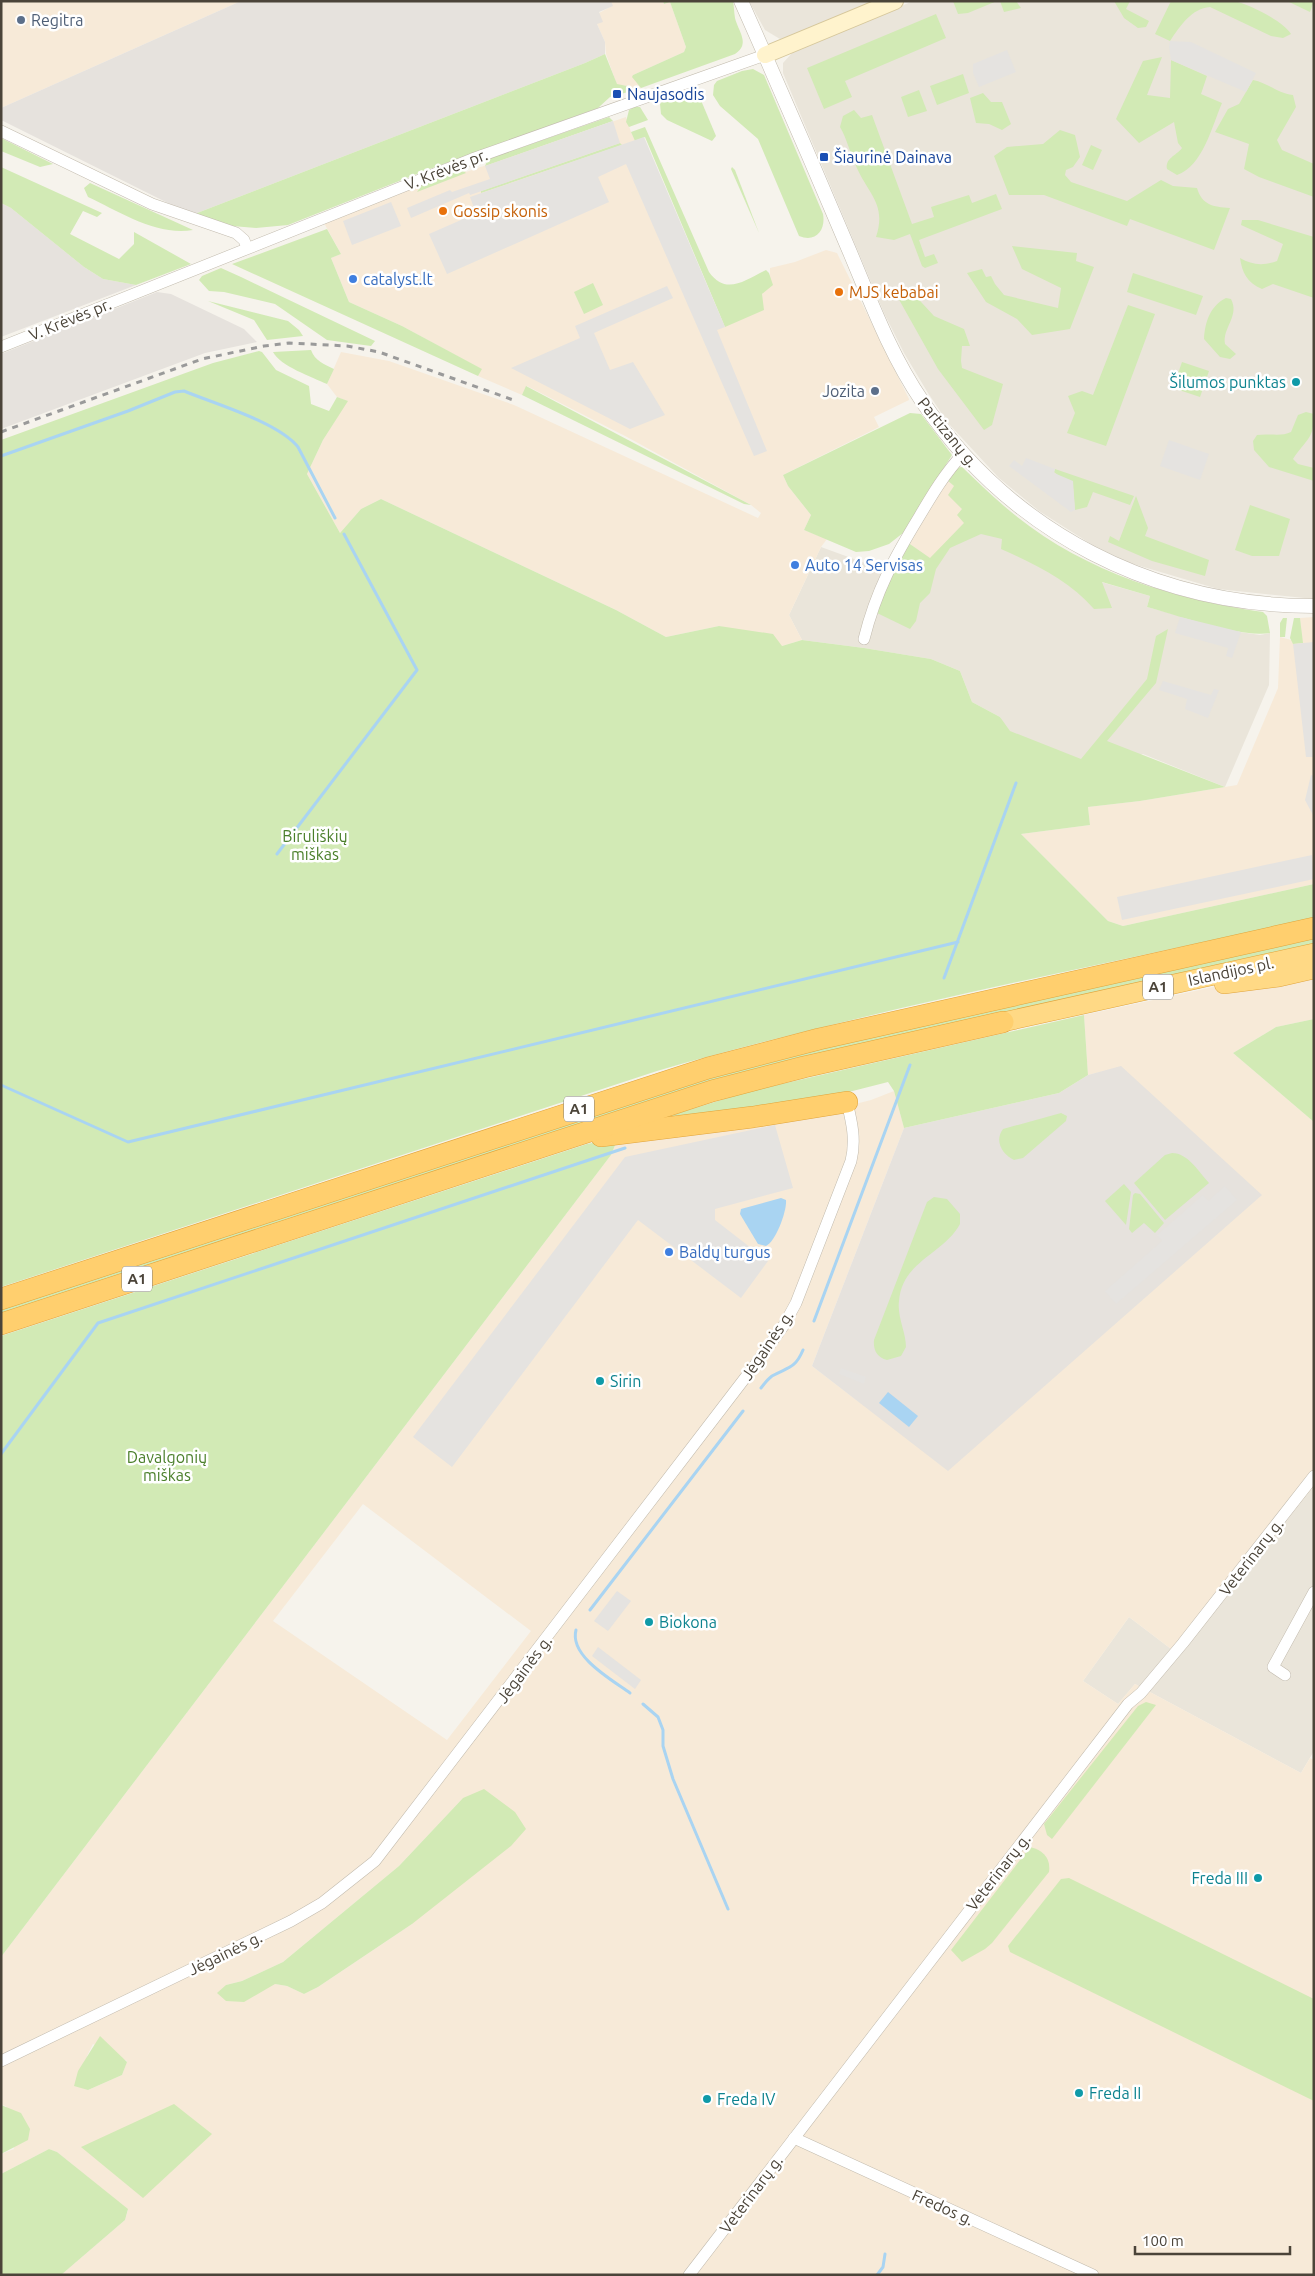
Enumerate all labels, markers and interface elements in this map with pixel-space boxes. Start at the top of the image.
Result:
place label: Regitra [31,11,83,29]
marker: Regitra [15,14,27,26]
place label: Naujasodis [627,85,704,103]
marker: Naujasodis [611,88,623,100]
street label: V. Krėvės pr. [402,145,490,193]
place label: Šiaurinė Dainava [834,147,952,166]
marker: Šiaurinė Dainava [818,151,830,163]
place label: Gossip skonis [453,202,548,220]
marker: Gossip skonis [437,205,449,217]
place label: catalyst.lt [363,270,434,288]
marker: catalyst.lt [347,273,359,285]
place label: MJS kebabai [849,283,939,301]
marker: MJS kebabai [833,286,845,298]
street label: V. Krėvės pr. [26,294,114,344]
place label: Šilumos punktas [1170,372,1286,391]
marker: Šilumos punktas [1290,376,1302,388]
place label: Jozita [822,382,865,400]
marker: Jozita [869,385,881,397]
street label: Partizanų g. [914,393,982,471]
place label: Auto 14 Servisas [805,556,923,574]
marker: Auto 14 Servisas [789,559,801,571]
park label: Biruliškių miškas [282,827,348,863]
street label: Islandijos pl. [1186,953,1276,989]
road number: A1 [1143,974,1173,1000]
road number: A1 [564,1096,594,1122]
place label: Baldų turgus [679,1243,771,1261]
marker: Baldų turgus [663,1246,675,1258]
road number: A1 [122,1266,152,1292]
street label: Jėgainės g. [737,1307,797,1383]
place label: Sirin [610,1372,641,1390]
marker: Sirin [594,1375,606,1387]
park label: Davalgonių miškas [127,1448,207,1484]
street label: Veterinarų g. [1215,1515,1287,1599]
place label: Biokona [659,1613,717,1631]
marker: Biokona [643,1616,655,1628]
street label: Jėgainės g. [493,1632,555,1706]
street label: Veterinarų g. [962,1830,1034,1914]
place label: Freda III [1191,1869,1248,1887]
marker: Freda III [1252,1872,1264,1884]
street label: Jėgainės g. [185,1927,265,1979]
place label: Freda II [1089,2084,1141,2102]
marker: Freda II [1073,2087,1085,2099]
place label: Freda IV [717,2090,776,2108]
marker: Freda IV [701,2093,713,2105]
street label: Veterinarų g. [716,2152,786,2236]
street label: Fredos g. [909,2185,977,2229]
scale bar [1135,2224,1290,2256]
text: 100 m [1142,2232,1184,2249]

